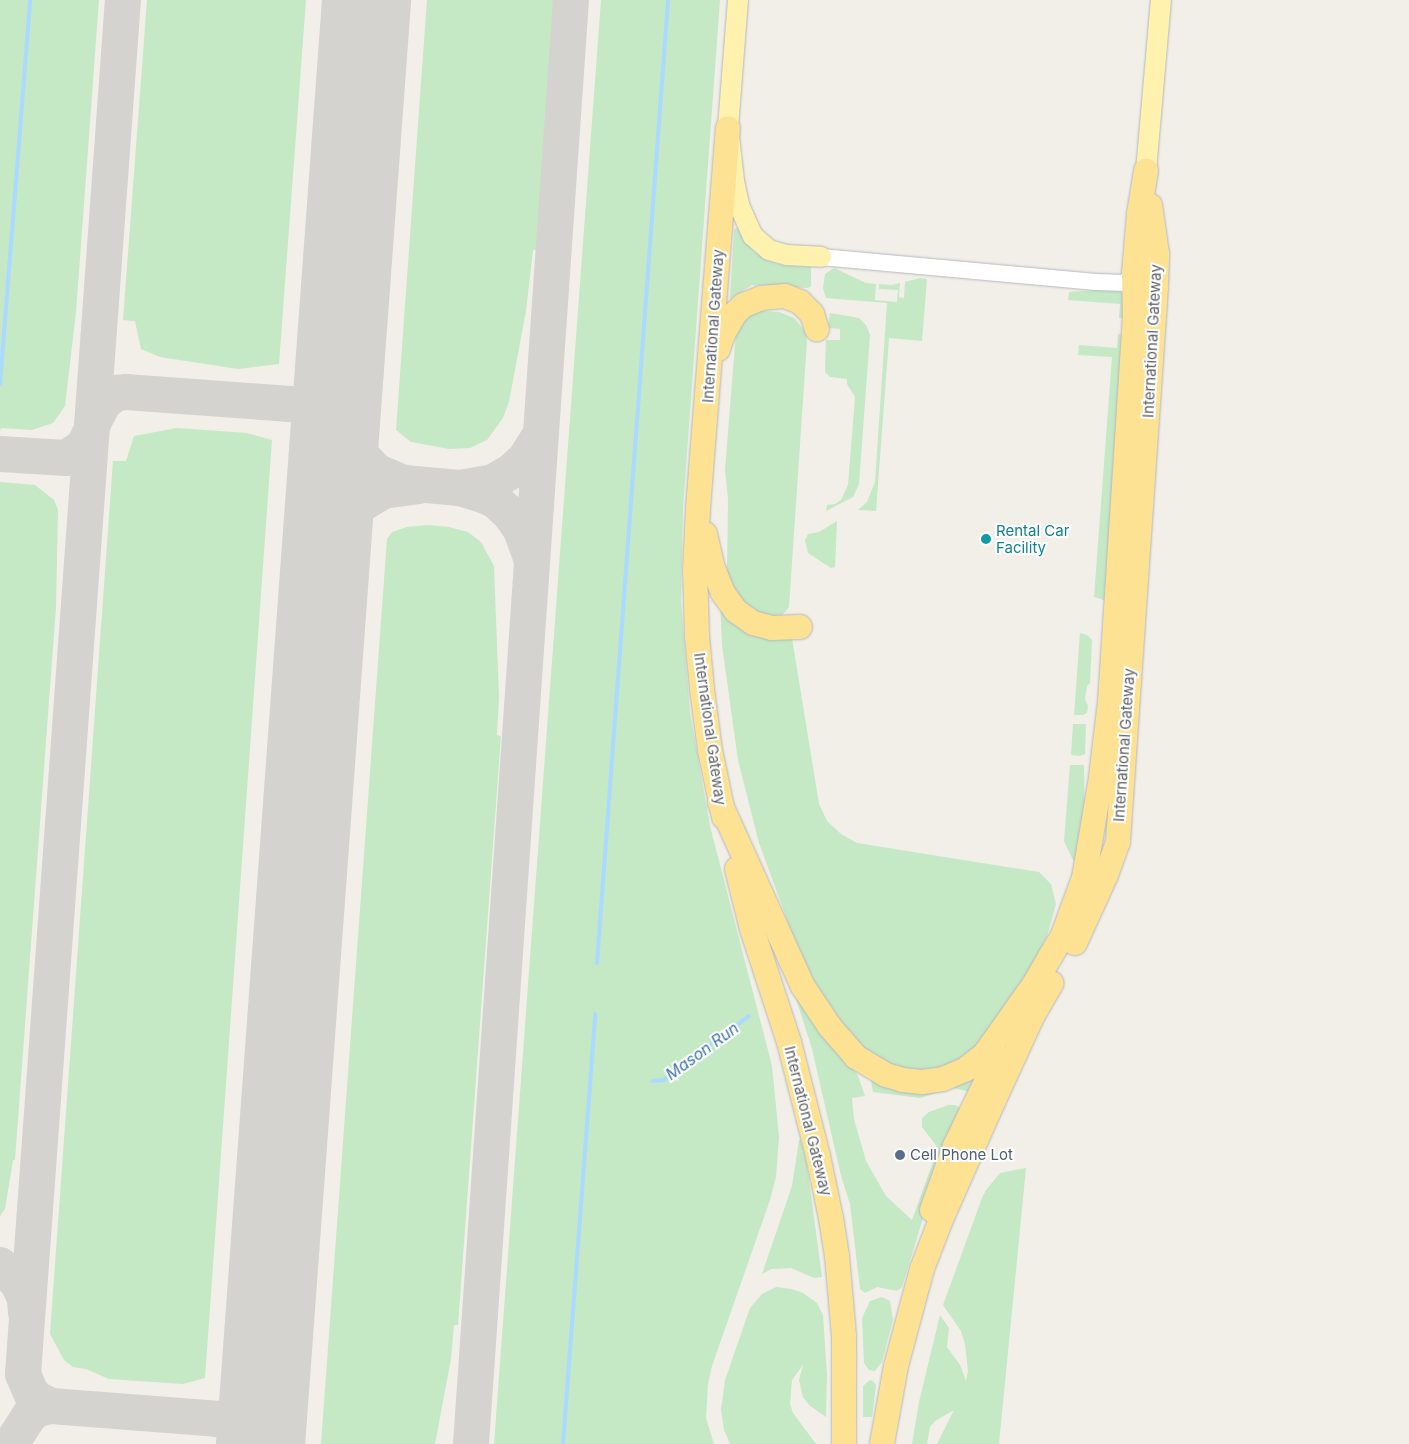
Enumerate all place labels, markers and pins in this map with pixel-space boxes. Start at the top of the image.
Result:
place label: Rental Car Facility [996,521,1069,556]
marker: Rental Car Facility [980,533,992,545]
place label: Cell Phone Lot [910,1146,1013,1164]
marker: Cell Phone Lot [894,1149,906,1161]

